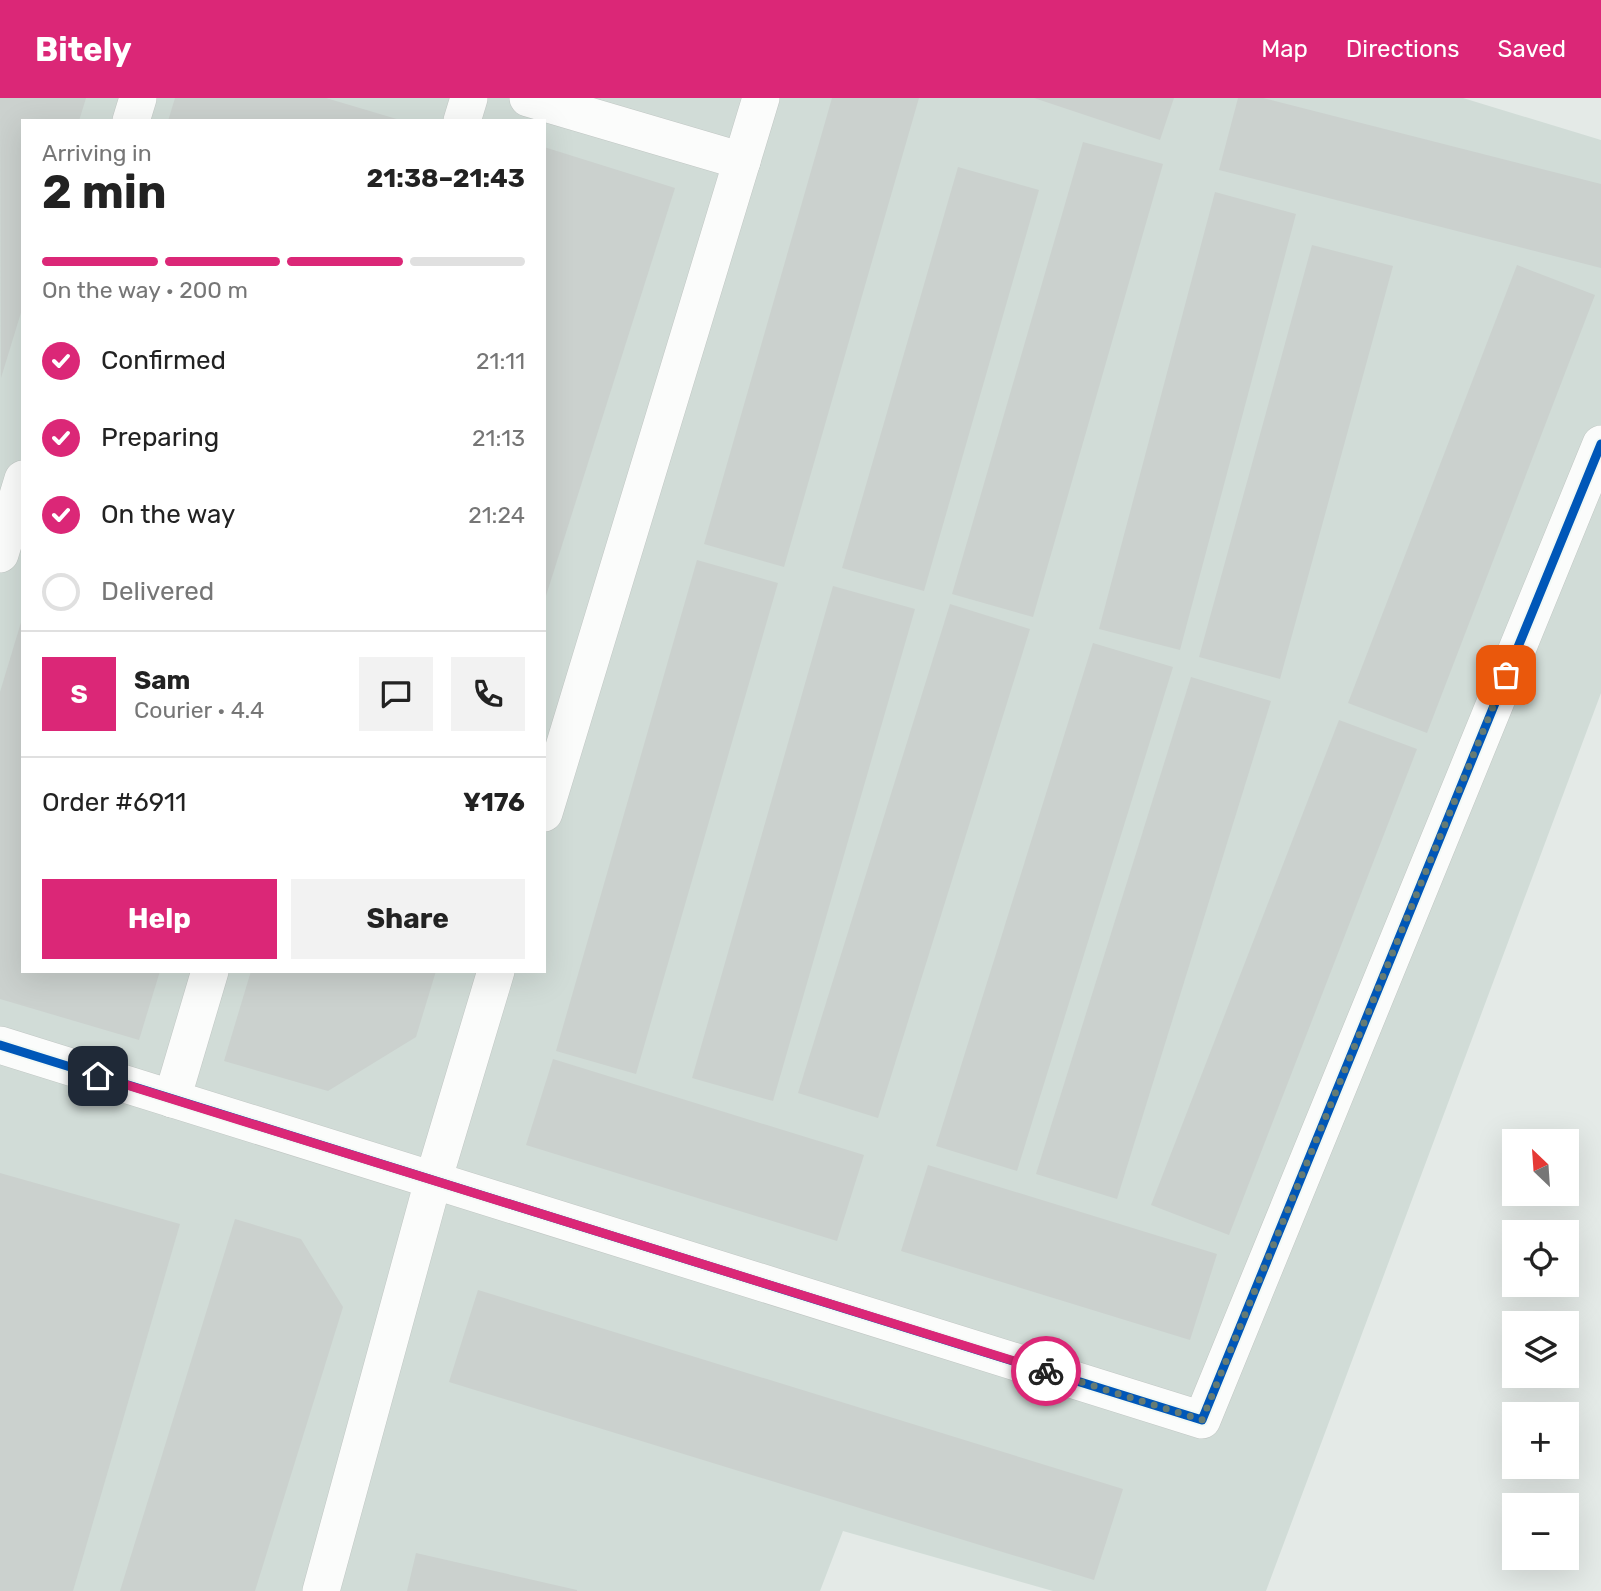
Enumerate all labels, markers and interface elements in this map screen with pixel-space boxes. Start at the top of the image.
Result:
text: Bitely [35,30,132,69]
text: Map [1261,35,1308,63]
text: Directions [1346,35,1459,63]
text: Saved [1497,35,1566,63]
text: Arriving in [42,139,152,167]
text: 21:38–21:43 [366,163,525,194]
text: 2 min [42,165,167,220]
text: On the way · 200 m [42,276,248,304]
icon: check [42,342,80,380]
text: Confirmed [101,345,226,376]
text: 21:11 [476,347,525,375]
icon: check [42,419,80,457]
text: Preparing [101,422,219,453]
text: 21:13 [472,424,525,452]
icon: check [42,496,80,534]
text: On the way [101,499,235,530]
text: 21:24 [468,501,525,529]
text: Delivered [101,576,214,607]
pin [1476,645,1536,705]
icon: bag [1487,656,1525,694]
button: chat [359,657,433,731]
button: phone [451,657,525,731]
text: Sam [134,665,190,696]
text: S [70,679,88,710]
text: Courier · 4.4 [134,696,264,724]
text: Order #6911 [42,787,186,818]
text: ¥176 [463,787,525,818]
button: Help [42,879,277,959]
button: Share [291,879,525,959]
pin [68,1046,128,1106]
icon: home [79,1057,117,1095]
north arrow [1502,1129,1578,1206]
map controls [1502,1129,1579,1570]
button: locate [1502,1220,1579,1297]
button: layers [1502,1311,1579,1388]
courier [1011,1336,1081,1406]
icon: bike [1027,1352,1065,1390]
button: + [1502,1402,1579,1479]
button: − [1502,1493,1579,1570]

